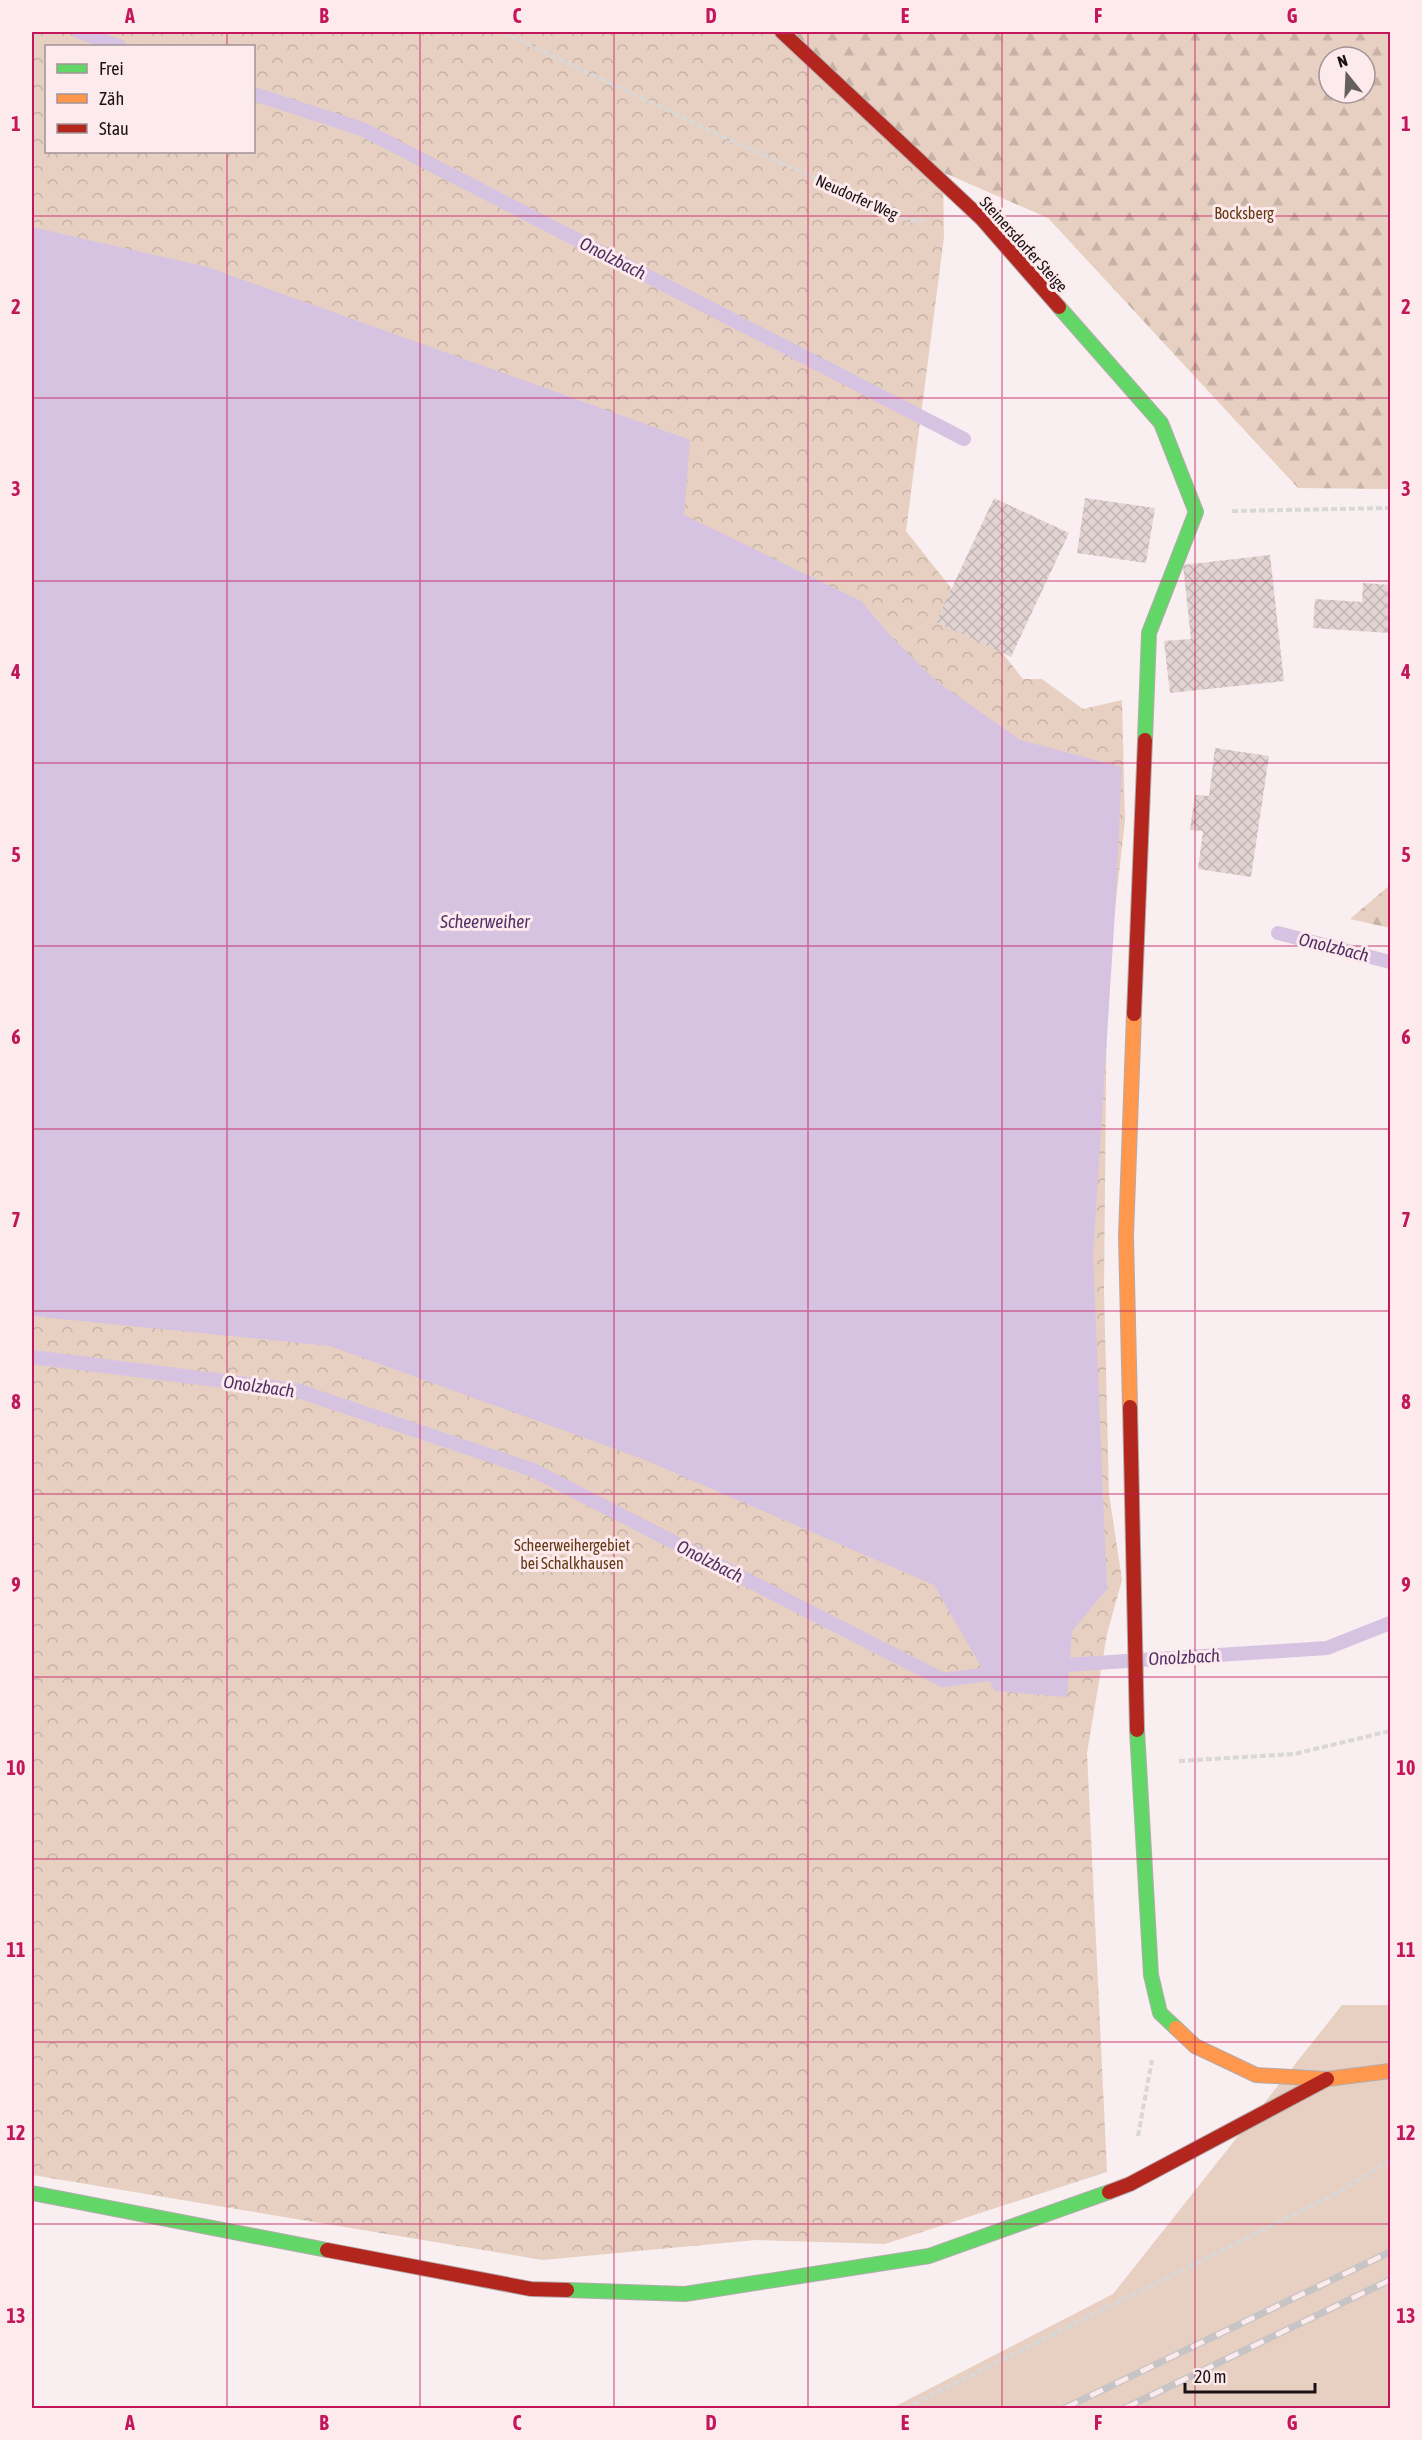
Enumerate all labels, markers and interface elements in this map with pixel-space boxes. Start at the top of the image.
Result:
text: A [124,4,135,27]
text: B [319,4,329,27]
text: C [513,4,522,27]
text: D [705,4,717,27]
text: E [901,4,910,27]
text: F [1094,4,1102,27]
text: G [1287,4,1298,27]
legend [45,45,255,153]
north arrow [1317,45,1377,105]
text: N [1335,51,1350,71]
text: Frei [99,58,124,79]
text: Zäh [99,88,124,109]
text: 1 [11,112,21,135]
text: 1 [1401,112,1411,135]
text: Stau [99,118,129,139]
street label: Neudorfer Weg [813,171,901,224]
street label: Steinersdorfer Steige [976,193,1071,296]
park label: Bocksberg [1214,204,1274,223]
water label: Onolzbach [576,232,650,284]
text: 2 [11,295,21,318]
text: 2 [1401,295,1411,318]
text: 3 [11,477,21,500]
text: 3 [1401,477,1411,500]
text: 4 [10,660,21,683]
text: 4 [1400,660,1411,683]
text: 5 [11,843,21,866]
text: 5 [1401,843,1411,866]
water label: Scheerweiher [439,911,530,932]
water label: Onolzbach [1297,928,1371,966]
text: 6 [11,1025,21,1048]
text: 6 [1401,1025,1411,1048]
text: 7 [11,1208,21,1231]
text: 7 [1401,1208,1411,1231]
water label: Onolzbach [222,1371,296,1401]
text: 8 [11,1390,21,1413]
text: 8 [1401,1390,1411,1413]
water label: Onolzbach [673,1535,747,1587]
park label: Scheerweihergebiet bei Schalkhausen [514,1536,630,1572]
text: 9 [11,1573,21,1596]
text: 9 [1401,1573,1411,1596]
water label: Onolzbach [1148,1645,1220,1669]
text: 10 [7,1756,25,1779]
text: 10 [1397,1756,1415,1779]
text: 11 [7,1938,25,1961]
text: 11 [1397,1938,1415,1961]
text: 12 [7,2121,25,2144]
text: 12 [1397,2121,1415,2144]
text: 13 [7,2304,25,2327]
text: 13 [1397,2304,1415,2327]
scale bar [1185,2356,1316,2394]
text: 20 m [1194,2366,1226,2387]
text: A [124,2411,135,2434]
text: B [319,2411,329,2434]
text: C [513,2411,522,2434]
text: D [705,2411,717,2434]
text: E [901,2411,910,2434]
text: F [1094,2411,1102,2434]
text: G [1287,2411,1298,2434]

